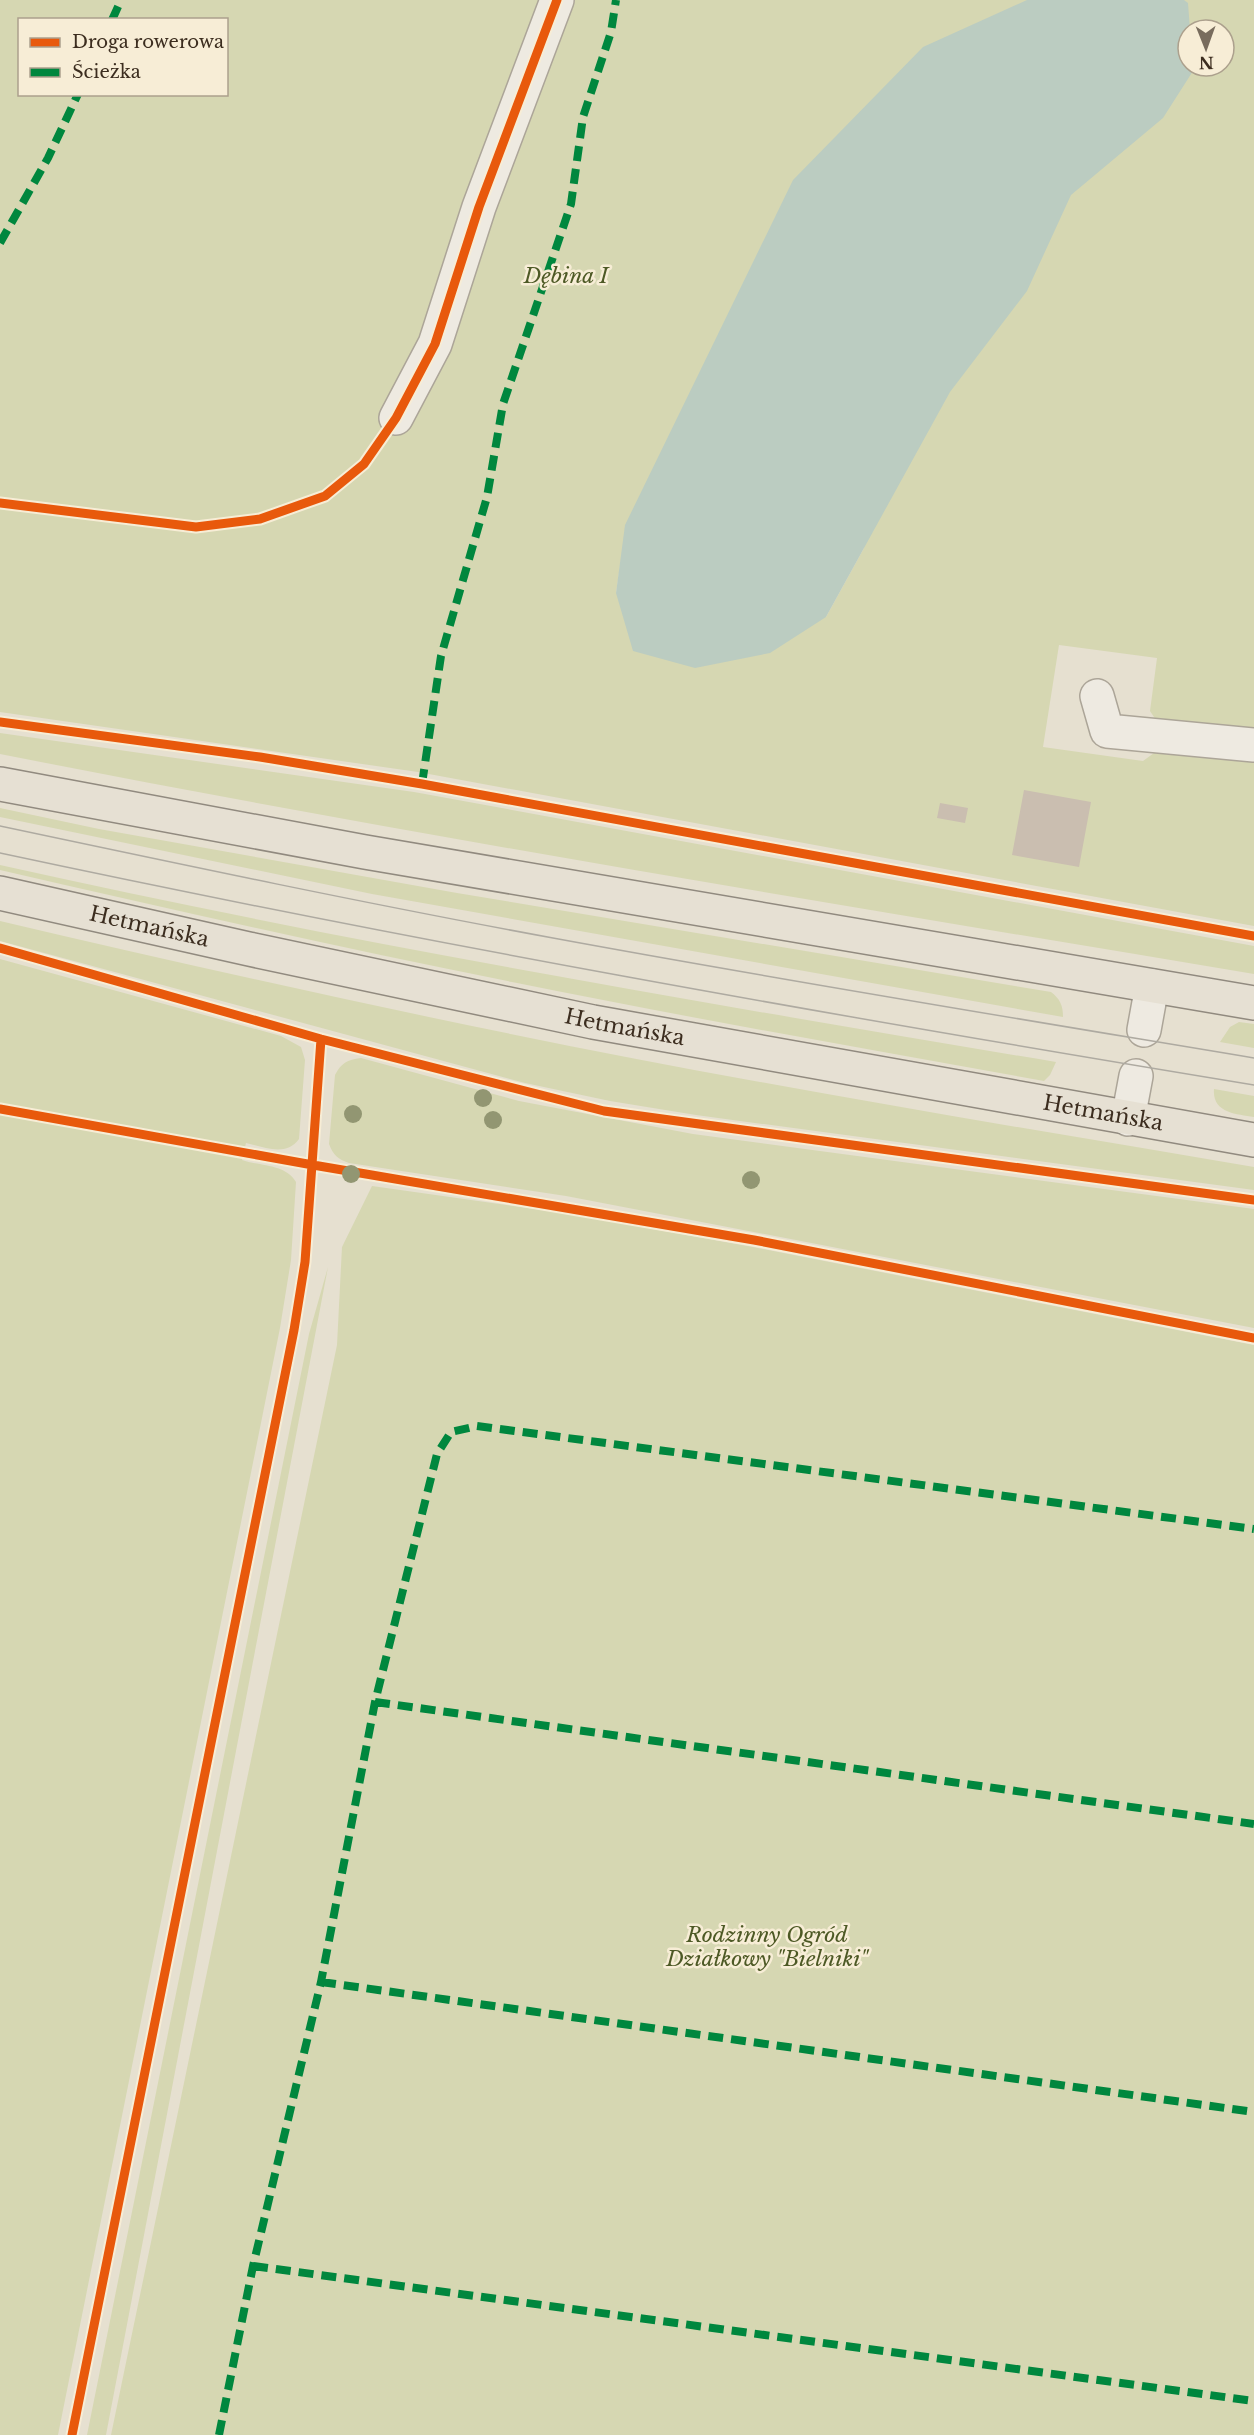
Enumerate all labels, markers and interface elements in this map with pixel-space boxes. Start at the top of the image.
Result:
legend [18,18,228,96]
north arrow [1176,18,1236,78]
text: Droga rowerowa [72,31,224,53]
text: N [1199,53,1214,73]
text: Ścieżka [72,60,141,83]
park label: Dębina I [523,263,610,289]
street label: Hetmańska [87,901,212,953]
street label: Hetmańska [562,1003,687,1051]
street label: Hetmańska [1041,1090,1166,1137]
park label: Rodzinny Ogród Działkowy "Bielniki" [665,1922,869,1972]

